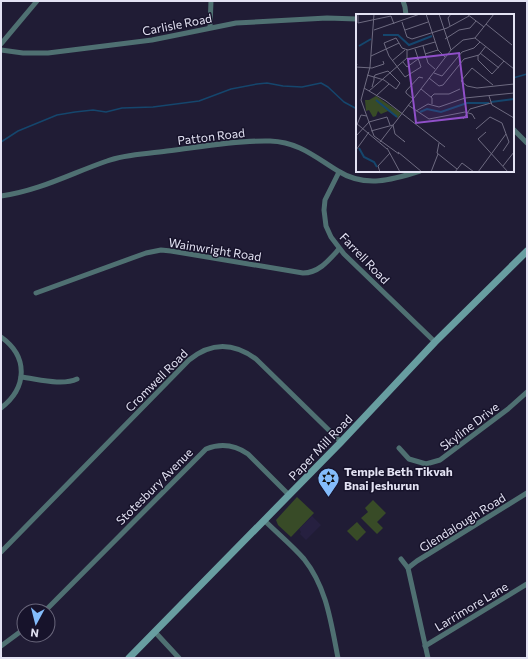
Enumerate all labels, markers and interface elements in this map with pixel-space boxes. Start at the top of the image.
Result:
street label: Carlisle Road [141,10,213,38]
inset map [356,14,514,172]
street label: Patton Road [176,125,246,147]
street label: Farrell Road [337,230,393,286]
street label: Wainwright Road [168,235,262,263]
street label: Cromwell Road [122,346,190,414]
street label: Skyline Drive [437,399,501,453]
street label: Paper Mill Road [285,411,355,483]
street label: Stotesbury Avenue [113,445,195,527]
place label: Temple Beth Tikvah Bnai Jeshurun [344,464,453,493]
synagogue icon: Temple Beth Tikvah Bnai Jeshurun [316,465,342,498]
street label: Glendalough Road [416,490,508,554]
street label: Larrimore Lane [432,579,510,633]
north arrow [16,603,56,643]
text: N [30,626,40,640]

